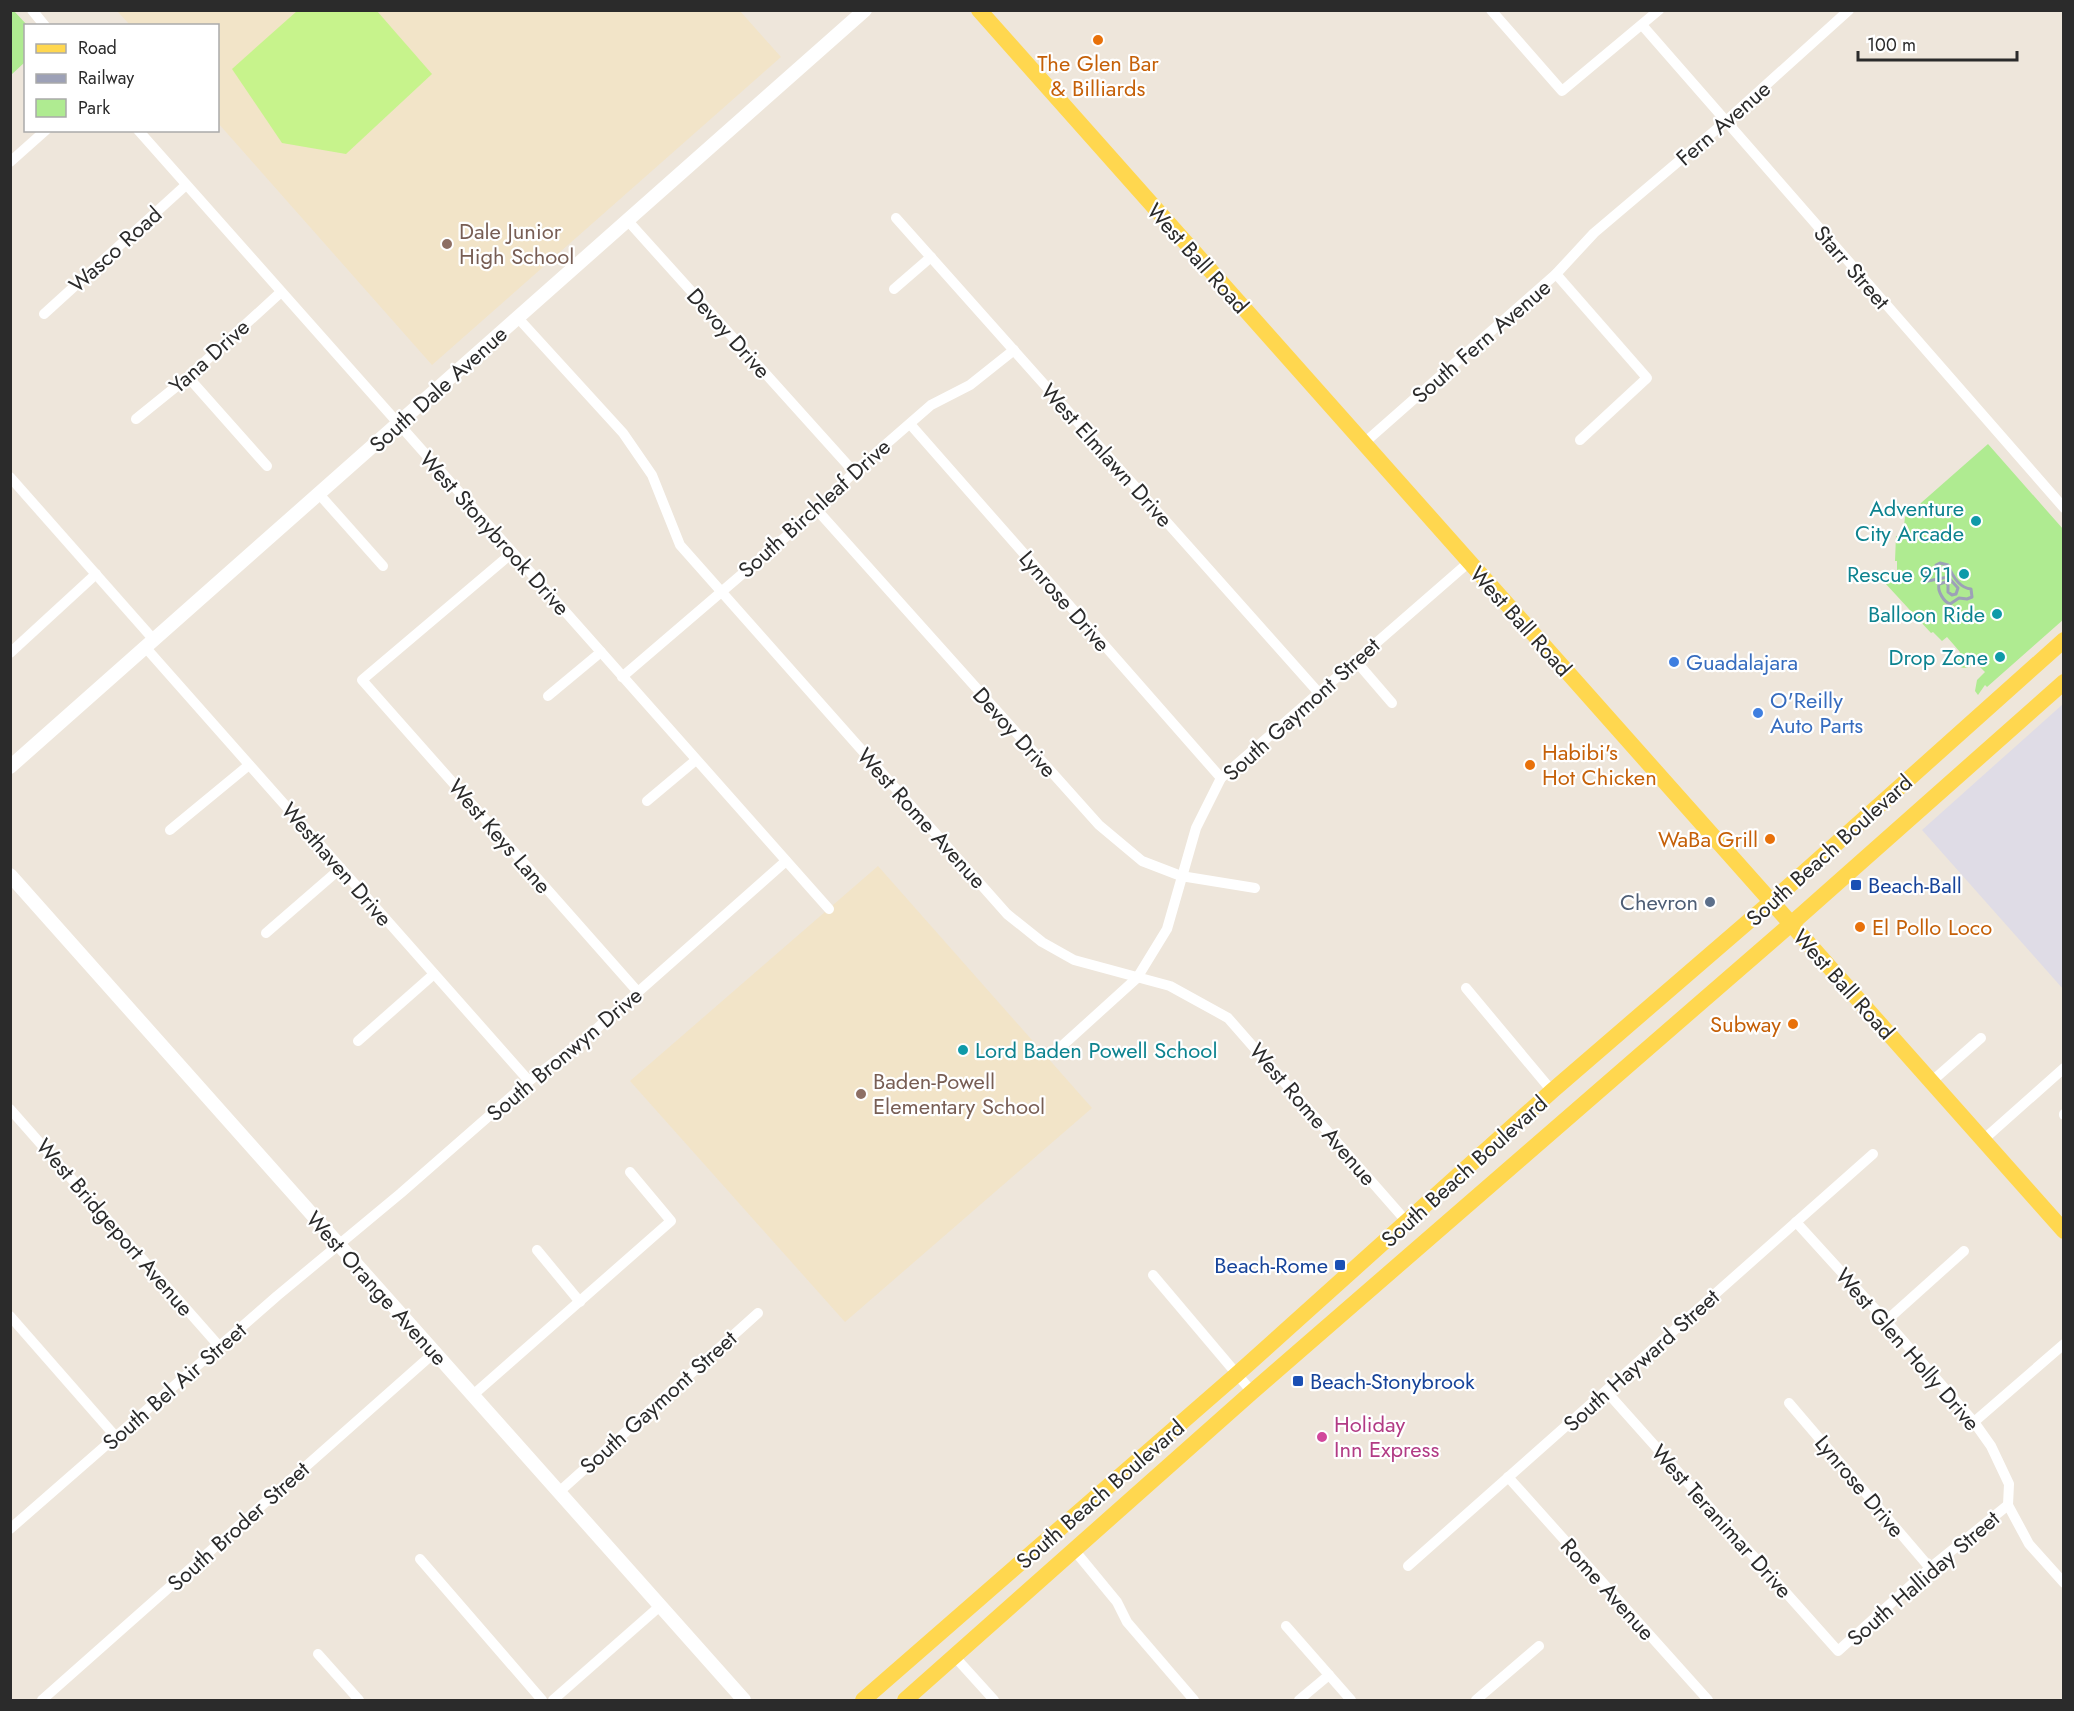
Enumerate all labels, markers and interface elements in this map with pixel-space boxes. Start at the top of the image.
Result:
legend [24,24,219,132]
scale bar [1858,24,2017,62]
text: 100 m [1867,32,1916,58]
marker: The Glen Bar & Billiards [1091,33,1105,47]
text: Road [78,35,117,61]
place label: The Glen Bar & Billiards [1037,47,1159,104]
text: Railway [78,65,134,91]
street label: Fern Avenue [1669,73,1777,173]
text: Park [78,95,110,121]
street label: West Ball Road [1140,196,1256,320]
street label: Wasco Road [61,198,169,300]
place label: Dale Junior High School [459,215,574,272]
street label: Starr Street [1806,218,1898,317]
marker: Dale Junior High School [440,237,454,251]
street label: South Fern Avenue [1404,272,1558,410]
street label: Devoy Drive [680,281,778,385]
street label: Yana Drive [162,311,256,401]
street label: South Dale Avenue [362,318,514,460]
street label: West Elmlawn Drive [1034,376,1180,534]
street label: South Birchleaf Drive [731,431,897,585]
street label: West Stonybrook Drive [412,444,578,622]
place label: Adventure City Arcade [1855,492,1964,549]
marker: Adventure City Arcade [1969,514,1983,528]
street label: Lynrose Drive [1012,543,1118,659]
place label: Rescue 911 [1847,558,1952,590]
street label: West Ball Road [1463,559,1579,683]
marker: Rescue 911 [1957,567,1971,581]
place label: Balloon Ride [1868,598,1985,630]
marker: Balloon Ride [1990,607,2004,621]
street label: South Gaymont Street [1215,629,1387,788]
place label: Drop Zone [1888,641,1988,673]
place label: Guadalajara [1686,646,1798,678]
marker: Drop Zone [1993,650,2007,664]
marker: Guadalajara [1667,655,1681,669]
street label: Devoy Drive [966,680,1064,784]
place label: O'Reilly Auto Parts [1770,684,1863,741]
marker: O'Reilly Auto Parts [1751,706,1765,720]
place label: Habibi's Hot Chicken [1542,736,1657,793]
street label: West Rome Avenue [850,740,994,896]
marker: Habibi's Hot Chicken [1523,758,1537,772]
street label: South Beach Boulevard [1739,766,1919,934]
street label: West Keys Lane [441,771,559,901]
street label: Westhaven Drive [274,795,400,933]
place label: WaBa Grill [1658,823,1758,855]
marker: WaBa Grill [1763,832,1777,846]
place label: Beach-Ball [1868,869,1962,901]
marker: Beach-Ball [1849,878,1863,892]
place label: Chevron [1620,886,1698,918]
marker: Chevron [1703,895,1717,909]
place label: El Pollo Loco [1872,911,1992,943]
marker: El Pollo Loco [1853,920,1867,934]
street label: West Ball Road [1786,922,1902,1046]
street label: South Bronwyn Drive [479,979,649,1129]
place label: Subway [1710,1008,1781,1040]
marker: Subway [1786,1017,1800,1031]
place label: Lord Baden Powell School [975,1034,1217,1066]
street label: West Rome Avenue [1242,1036,1384,1192]
marker: Lord Baden Powell School [956,1043,970,1057]
place label: Baden-Powell Elementary School [873,1065,1045,1122]
marker: Baden-Powell Elementary School [854,1087,868,1101]
street label: South Beach Boulevard [1374,1087,1554,1255]
street label: West Bridgeport Avenue [29,1131,201,1323]
street label: West Orange Avenue [299,1204,455,1372]
place label: Beach-Rome [1214,1249,1328,1281]
marker: Beach-Rome [1333,1258,1347,1272]
street label: West Glen Holly Drive [1828,1260,1988,1438]
street label: South Hayward Street [1556,1281,1727,1439]
street label: South Bel Air Street [95,1314,253,1458]
street label: South Gaymont Street [572,1322,744,1481]
place label: Beach-Stonybrook [1310,1365,1475,1397]
marker: Beach-Stonybrook [1291,1374,1305,1388]
place label: Holiday Inn Express [1334,1408,1439,1465]
street label: South Beach Boulevard [1009,1412,1191,1576]
street label: Lynrose Drive [1808,1428,1912,1544]
marker: Holiday Inn Express [1315,1430,1329,1444]
street label: West Teranimar Drive [1644,1437,1800,1605]
street label: South Broder Street [160,1453,317,1598]
street label: South Halliday Street [1840,1502,2007,1653]
street label: Rome Avenue [1553,1531,1663,1647]

